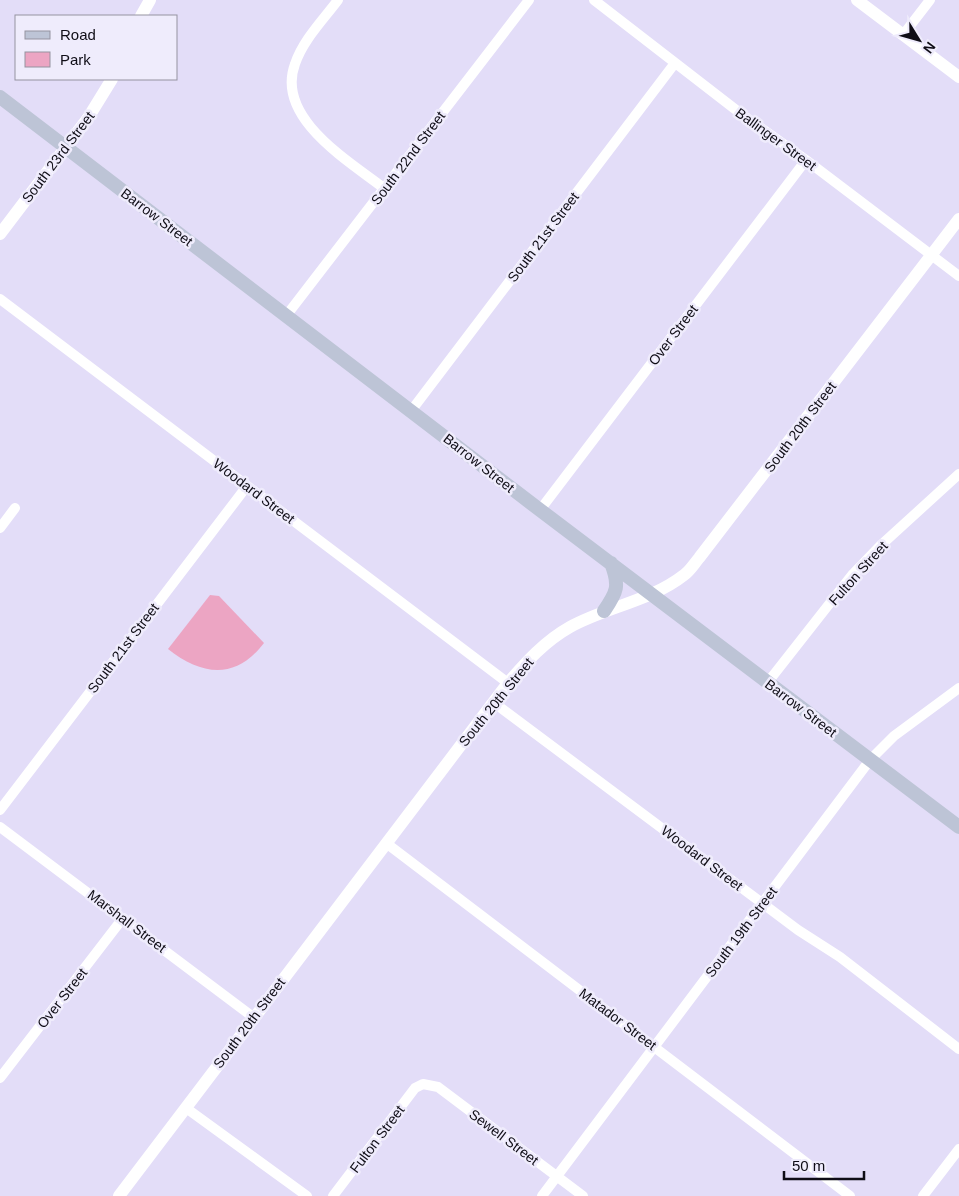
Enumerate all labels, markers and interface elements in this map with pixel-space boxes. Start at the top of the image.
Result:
legend [15,15,178,80]
north arrow [894,15,944,65]
text: Road [60,26,96,43]
text: N [920,39,939,57]
text: Park [60,51,91,68]
street label: Ballinger Street [733,104,820,174]
street label: South 23rd Street [19,108,97,206]
street label: South 22nd Street [368,108,448,208]
street label: Barrow Street [118,185,196,249]
street label: South 21st Street [504,189,582,285]
street label: Over Street [645,302,701,368]
street label: South 20th Street [761,379,839,475]
street label: Barrow Street [440,430,518,496]
street label: Woodard Street [210,455,298,527]
street label: Fulton Street [825,538,891,608]
street label: South 21st Street [84,600,162,696]
street label: South 20th Street [455,655,537,749]
street label: Barrow Street [762,676,840,740]
street label: Woodard Street [658,822,746,894]
street label: South 19th Street [702,884,780,980]
street label: Marshall Street [85,886,169,956]
street label: Over Street [34,965,90,1031]
street label: South 20th Street [210,975,288,1071]
street label: Matador Street [576,985,660,1053]
street label: Fulton Street [346,1102,408,1176]
street label: Sewell Street [466,1106,542,1168]
scale bar [784,1148,864,1180]
text: 50 m [792,1157,825,1174]

